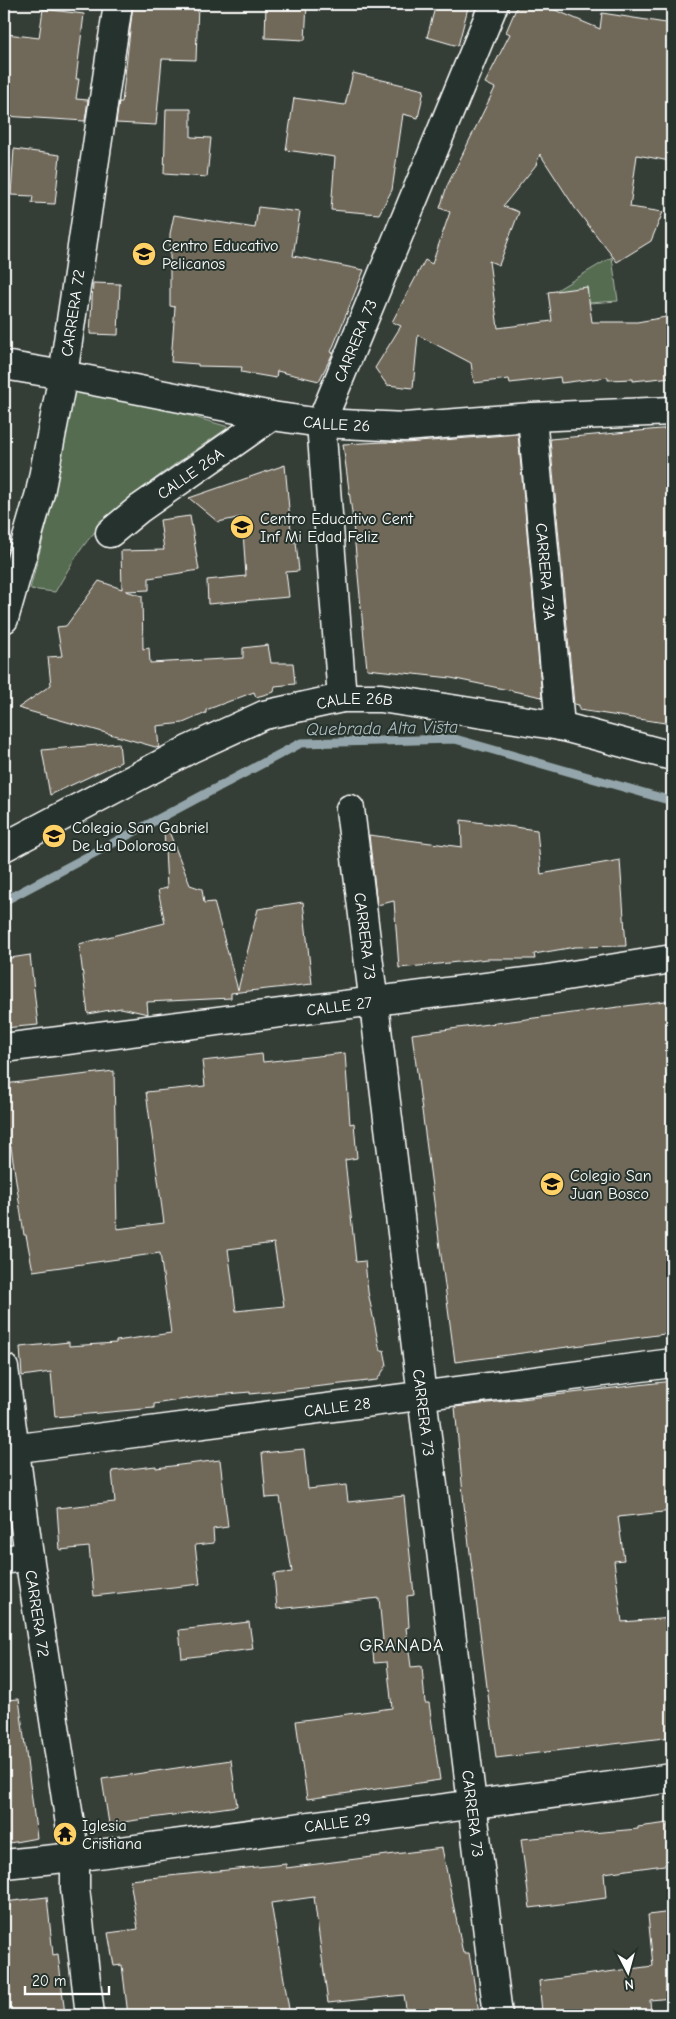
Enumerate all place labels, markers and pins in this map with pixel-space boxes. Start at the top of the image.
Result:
place label: Centro Educativo Pelicanos [162,237,278,273]
school or university icon: Centro Educativo Pelicanos [131,241,157,267]
place label: Centro Educativo Cent Inf Mi Edad Feliz [260,510,413,546]
school or university icon: Centro Educativo Cent Inf Mi Edad Feliz [229,514,255,540]
place label: Colegio San Gabriel De La Dolorosa [72,819,209,855]
school or university icon: Colegio San Gabriel De La Dolorosa [41,823,67,849]
place label: Colegio San Juan Bosco [570,1167,652,1203]
school or university icon: Colegio San Juan Bosco [539,1171,565,1197]
place label: Iglesia Cristiana [82,1817,142,1853]
temple icon: Iglesia Cristiana [52,1821,78,1847]

